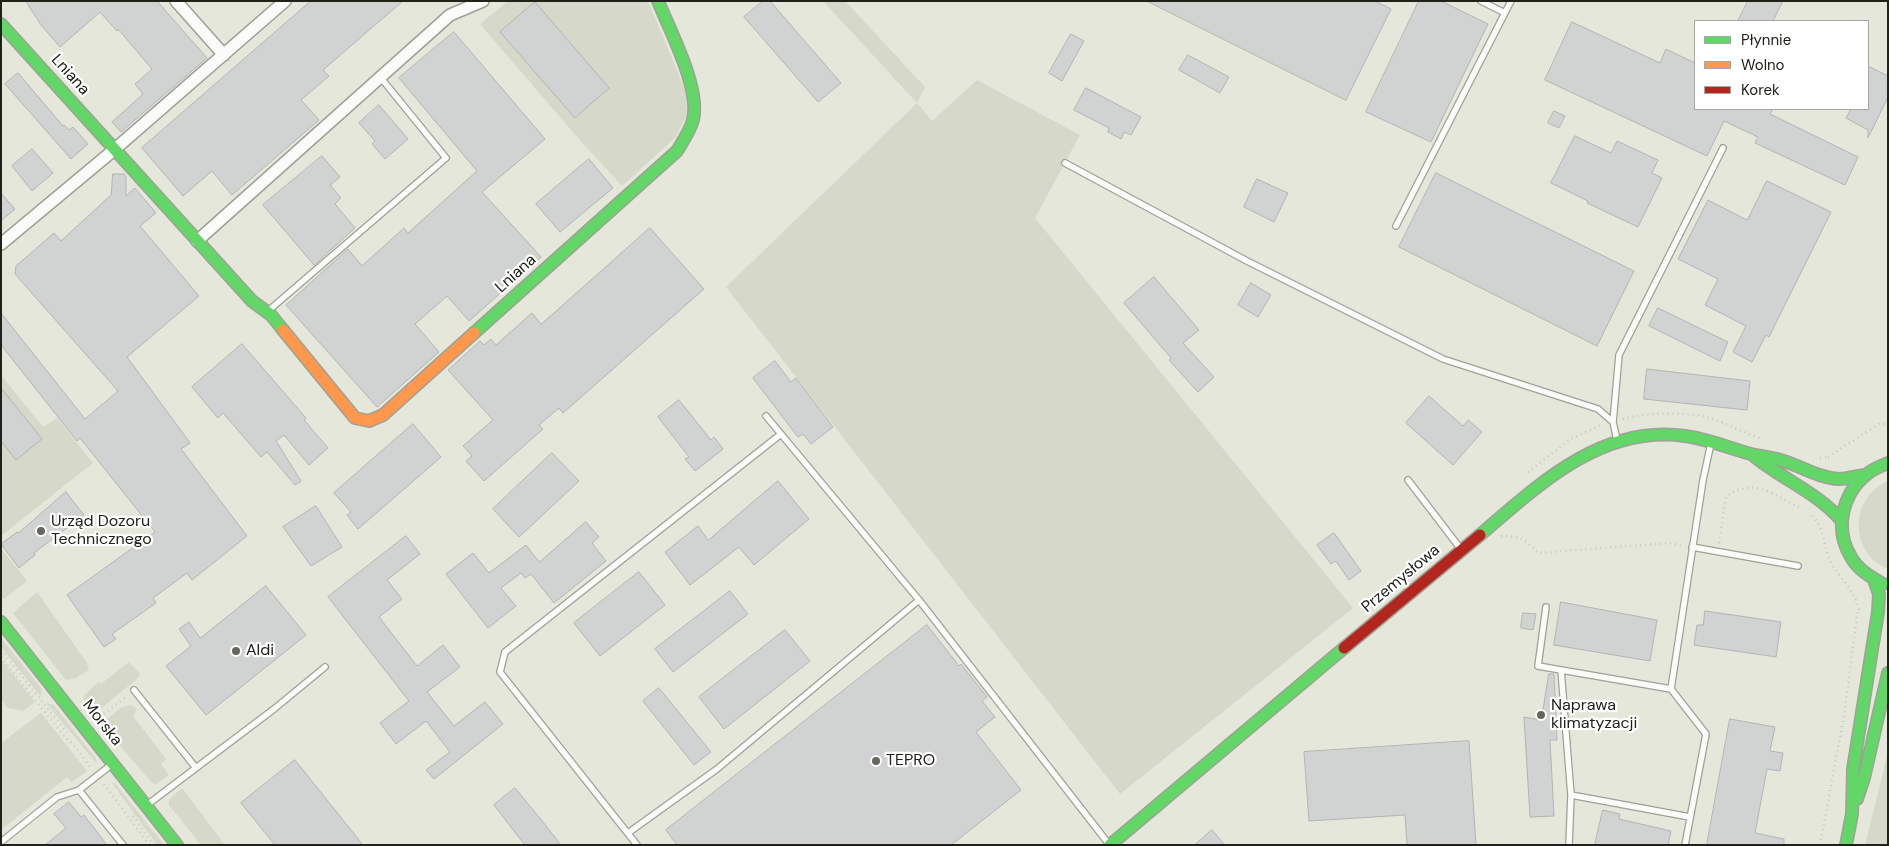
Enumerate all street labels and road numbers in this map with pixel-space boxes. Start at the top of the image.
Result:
street label: Lniana [47,51,93,99]
street label: Lniana [492,251,540,297]
street label: Przemysłowa [1358,541,1444,617]
street label: Morska [78,696,126,750]

